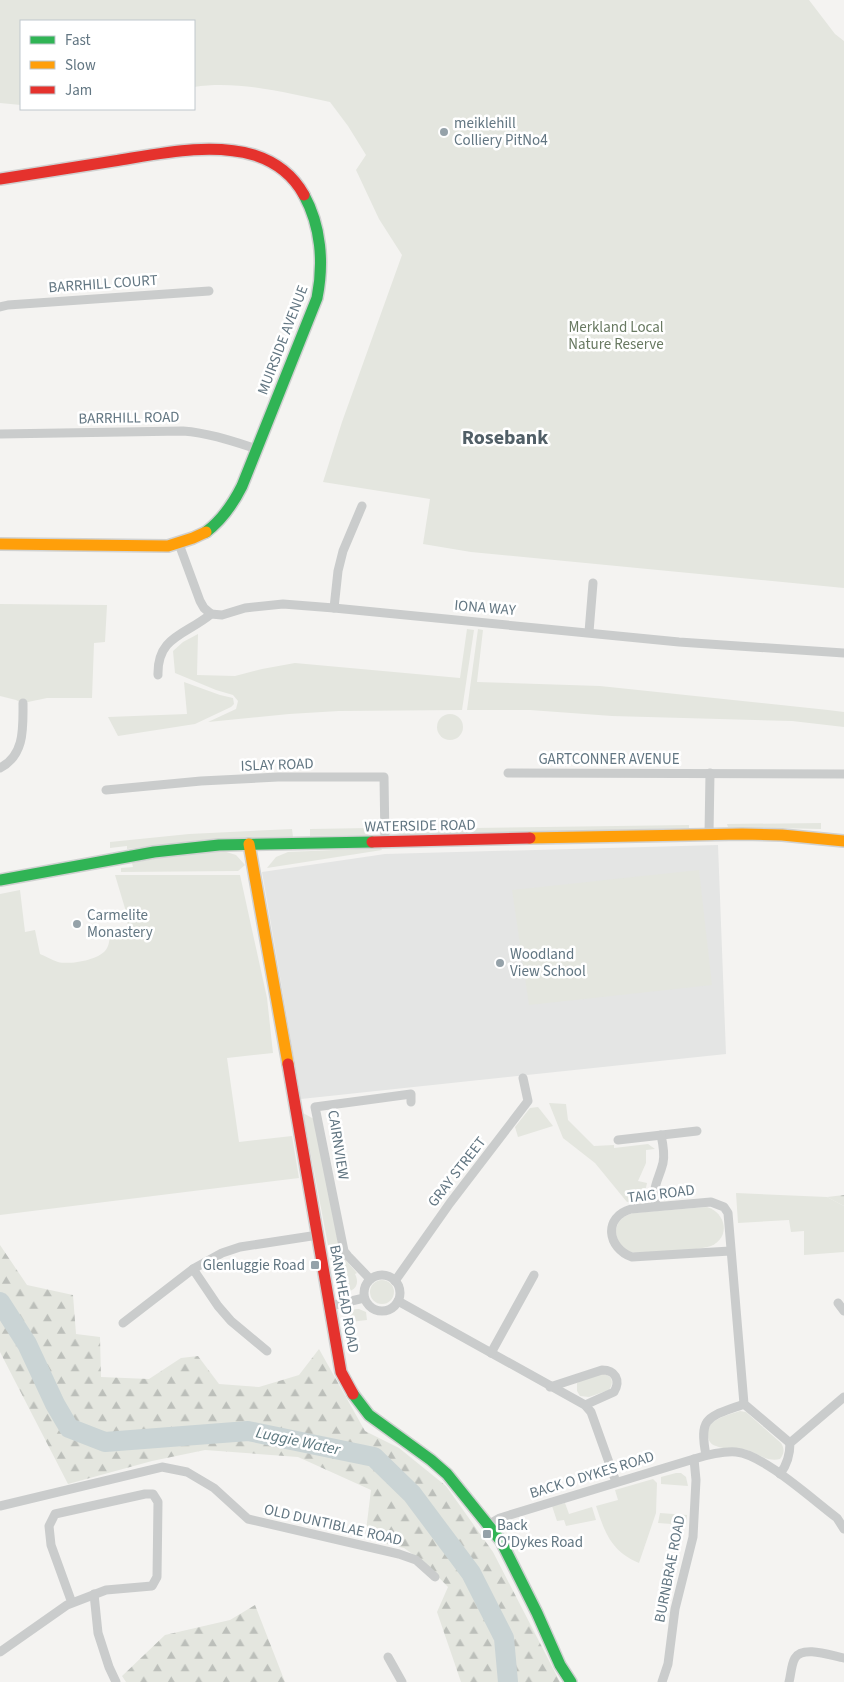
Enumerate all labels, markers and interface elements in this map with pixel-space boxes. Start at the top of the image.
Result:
legend [20,20,195,110]
text: Fast [65,30,91,51]
text: Slow [65,55,96,76]
text: Jam [65,80,92,101]
place label: meiklehill Colliery PitNo4 [454,113,548,151]
marker: meiklehill Colliery PitNo4 [438,126,450,138]
street label: BARRHILL COURT [48,270,158,298]
street label: MUIRSIDE AVENUE [252,282,314,398]
park label: Merkland Local Nature Reserve [568,317,664,355]
street label: BARRHILL ROAD [78,407,180,429]
district label: Rosebank [462,424,548,452]
street label: IONA WAY [453,595,517,621]
street label: GARTCONNER AVENUE [538,749,680,770]
street label: ISLAY ROAD [240,753,314,777]
street label: WATERSIDE ROAD [364,815,476,837]
place label: Carmelite Monastery [87,905,153,943]
marker: Carmelite Monastery [71,918,83,930]
place label: Woodland View School [510,944,586,982]
marker: Woodland View School [494,957,506,969]
street label: CAIRNVIEW [322,1109,354,1182]
street label: GRAY STREET [423,1132,491,1212]
street label: TAIG ROAD [626,1179,696,1209]
street label: BANKHEAD ROAD [324,1243,364,1355]
place label: Glenluggie Road [203,1255,305,1276]
marker: Glenluggie Road [309,1259,321,1271]
water label: Luggie Water [254,1421,344,1461]
street label: BACK O DYKES ROAD [527,1446,657,1504]
street label: OLD DUNTIBLAE ROAD [262,1499,404,1551]
street label: BURNBRAE ROAD [649,1514,691,1624]
place label: Back O'Dykes Road [497,1515,583,1553]
marker: Back O'Dykes Road [481,1528,493,1540]

